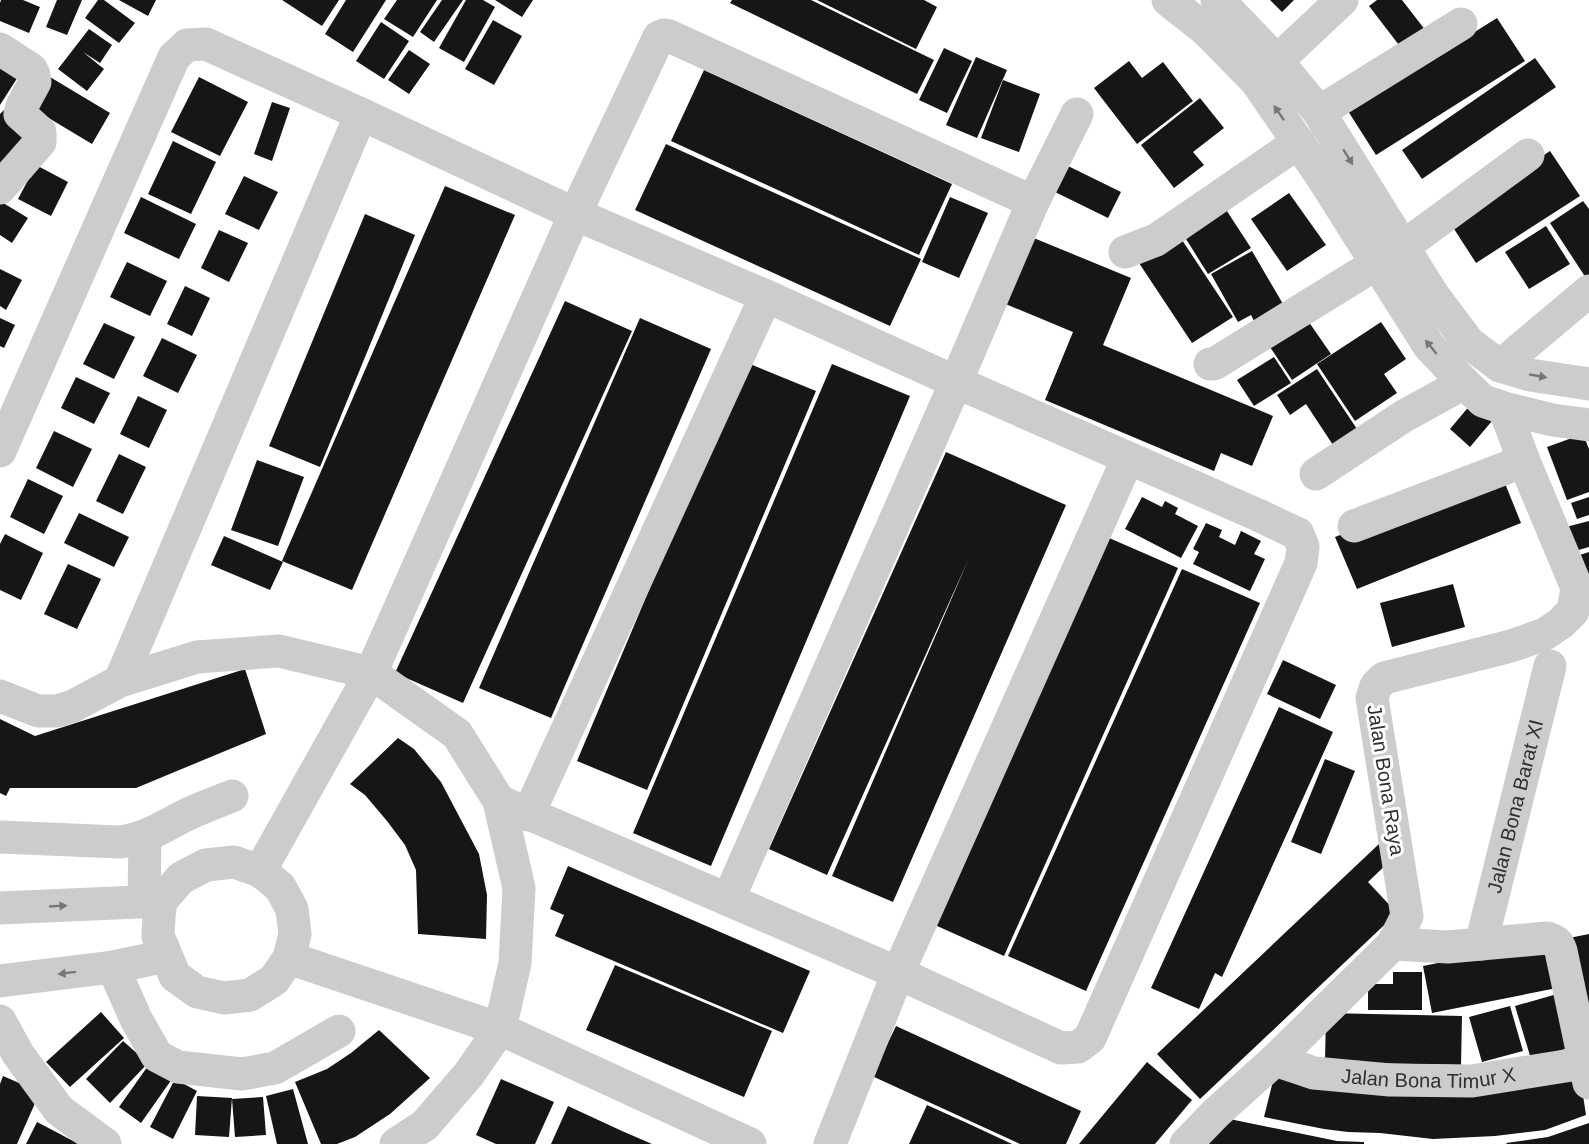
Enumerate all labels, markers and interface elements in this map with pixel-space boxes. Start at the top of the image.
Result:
one-way arrow [1273,105,1285,121]
one-way arrow [1342,149,1353,165]
one-way arrow [1425,339,1437,354]
one-way arrow [1529,372,1548,381]
street label: Jalan Bona Raya [1363,703,1409,858]
street label: Jalan Bona Barat XI [1483,717,1547,895]
one-way arrow [49,901,68,910]
one-way arrow [57,969,76,978]
street label: Jalan Bona Timur X [1340,1063,1517,1092]

